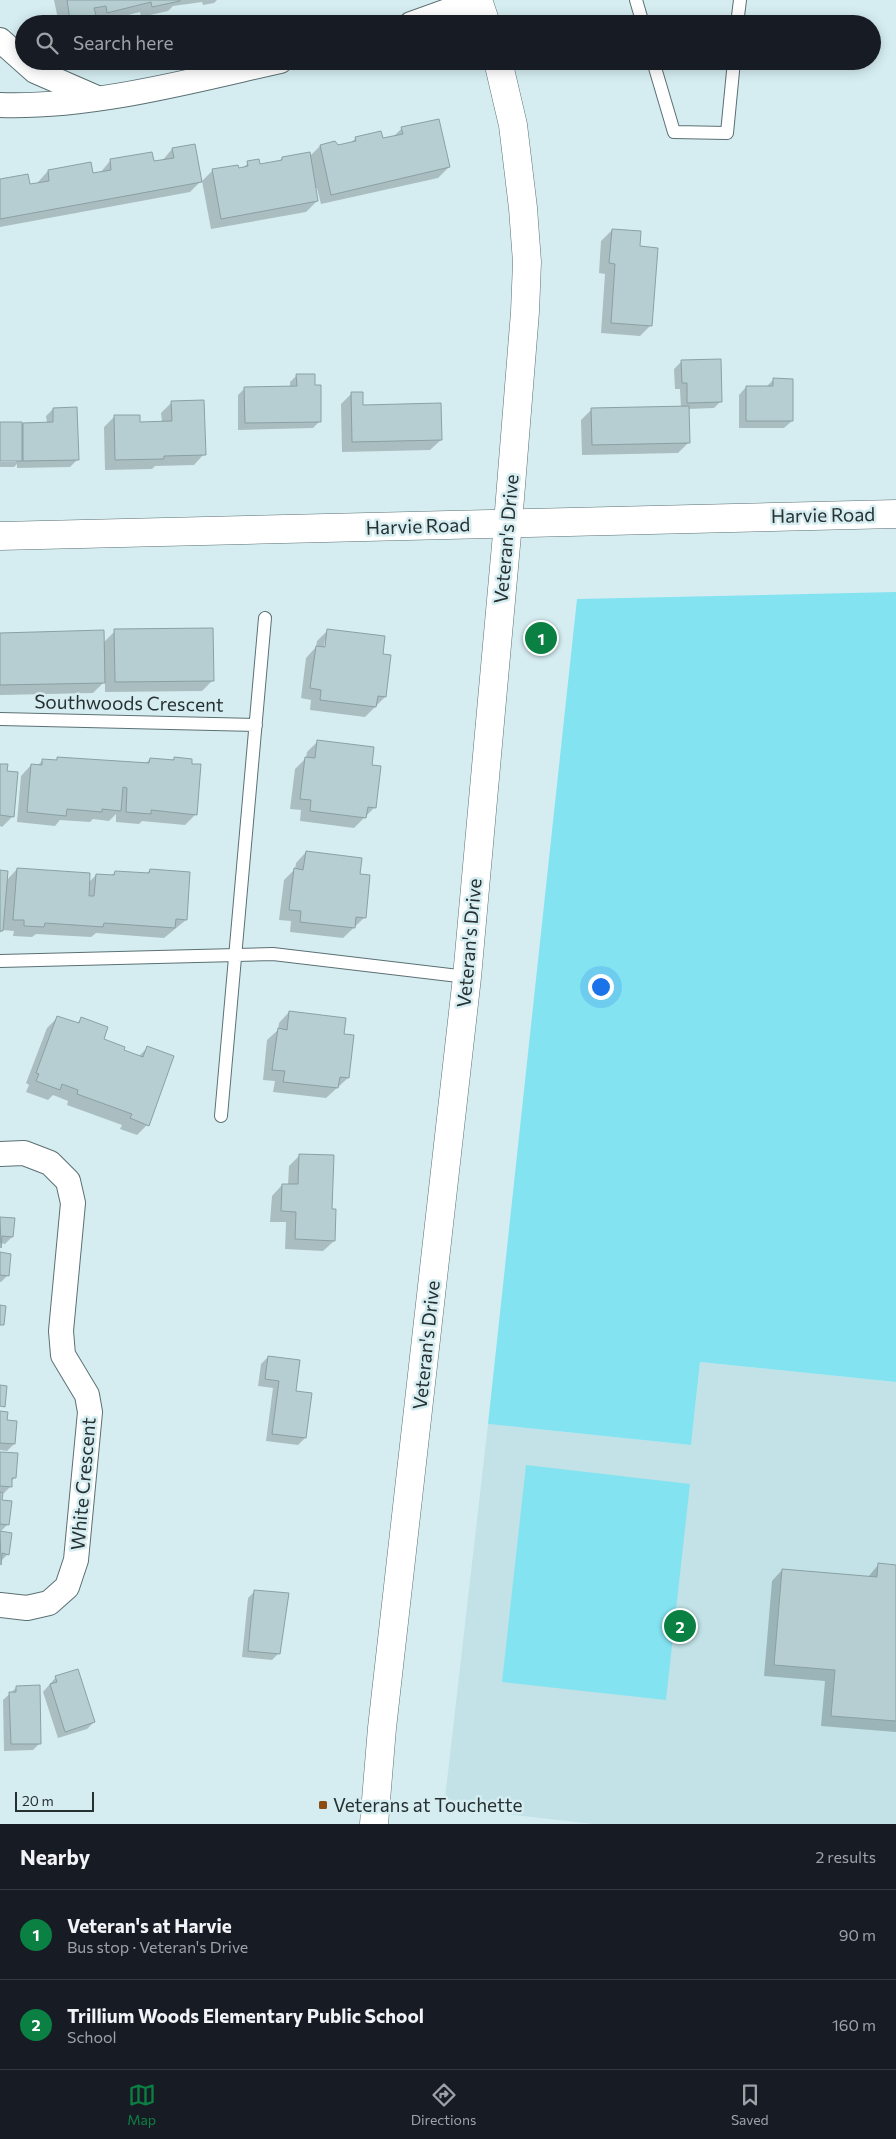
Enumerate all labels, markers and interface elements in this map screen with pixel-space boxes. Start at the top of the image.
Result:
search box [15,15,881,70]
icon: search [33,29,61,57]
text: Search here [73,31,173,54]
street label: Veteran's Drive [488,473,523,604]
street label: Harvie Road [771,502,875,527]
street label: Harvie Road [365,512,471,539]
pin: 1 [525,619,557,657]
street label: Southwoods Crescent [34,689,224,716]
street label: Veteran's Drive [451,877,486,1008]
your location [588,974,614,1000]
street label: Veteran's Drive [407,1279,444,1411]
street label: White Crescent [65,1416,100,1551]
pin: 2 [664,1607,696,1645]
scale bar [15,1789,94,1812]
text: 20 m [22,1792,54,1809]
place label: Veterans at Touchette [333,1793,522,1816]
marker: Veterans at Touchette [317,1799,329,1811]
text: Nearby [20,1844,90,1869]
text: 2 results [815,1847,876,1866]
text: Veteran's at Harvie [67,1914,232,1937]
text: 1 [32,1925,40,1944]
text: 90 m [839,1925,876,1944]
text: Bus stop · Veteran's Drive [67,1937,248,1956]
text: Trillium Woods Elementary Public School [67,2004,424,2027]
text: 2 [31,2015,41,2034]
text: 160 m [832,2015,876,2034]
text: School [67,2027,117,2046]
tab: Map [127,2081,156,2128]
tab: Directions [411,2081,476,2128]
tab: Saved [731,2081,769,2128]

